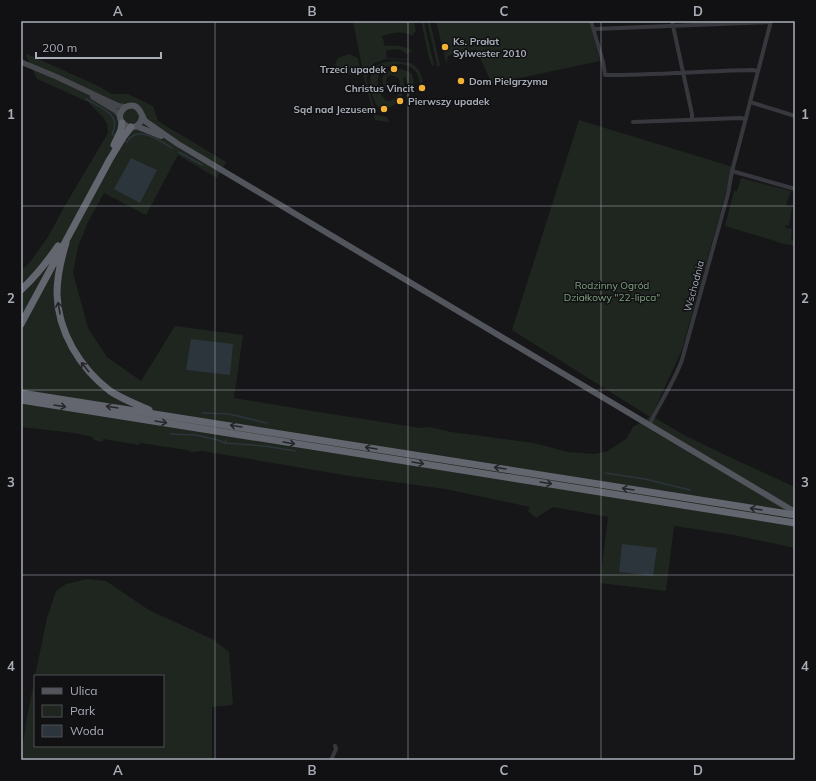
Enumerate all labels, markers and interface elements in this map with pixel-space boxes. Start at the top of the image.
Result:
text: A [113,3,123,19]
text: B [308,3,317,19]
text: C [500,3,509,19]
text: D [693,3,703,19]
scale bar [36,34,161,60]
place label: Ks. Prałat Sylwester 2010 [453,35,526,60]
text: 200 m [42,40,77,55]
marker: Ks. Prałat Sylwester 2010 [440,42,450,52]
place label: Trzeci upadek [320,63,386,76]
marker: Trzeci upadek [389,64,399,74]
place label: Dom Pielgrzyma [469,75,548,88]
marker: Dom Pielgrzyma [456,76,466,86]
place label: Christus Vincit [345,82,414,95]
marker: Christus Vincit [417,83,427,93]
place label: Pierwszy upadek [408,95,490,108]
marker: Pierwszy upadek [395,96,405,106]
place label: Sąd nad Jezusem [294,103,376,116]
marker: Sąd nad Jezusem [379,104,389,114]
text: 1 [7,106,15,122]
text: 1 [801,106,809,122]
street label: Wschodnia [681,259,707,313]
park label: Rodzinny Ogród Działkowy "22-lipca" [564,279,660,304]
text: 2 [7,290,15,306]
text: 2 [801,290,809,306]
one-way arrow [55,302,63,315]
one-way arrow [81,361,90,372]
one-way arrow [53,402,66,410]
one-way arrow [106,403,119,411]
one-way arrow [154,418,167,426]
one-way arrow [230,422,243,430]
one-way arrow [282,439,295,447]
one-way arrow [365,444,378,452]
one-way arrow [411,459,424,467]
one-way arrow [494,464,507,472]
text: 3 [7,474,15,490]
text: 3 [801,474,809,490]
one-way arrow [539,479,552,487]
one-way arrow [622,484,635,492]
one-way arrow [750,505,763,513]
text: 4 [7,658,15,674]
text: 4 [801,658,809,674]
legend [34,675,164,747]
text: Ulica [70,683,98,698]
text: Park [70,703,96,718]
text: Woda [70,723,104,738]
text: A [113,762,123,778]
text: B [308,762,317,778]
text: C [500,762,509,778]
text: D [693,762,703,778]

